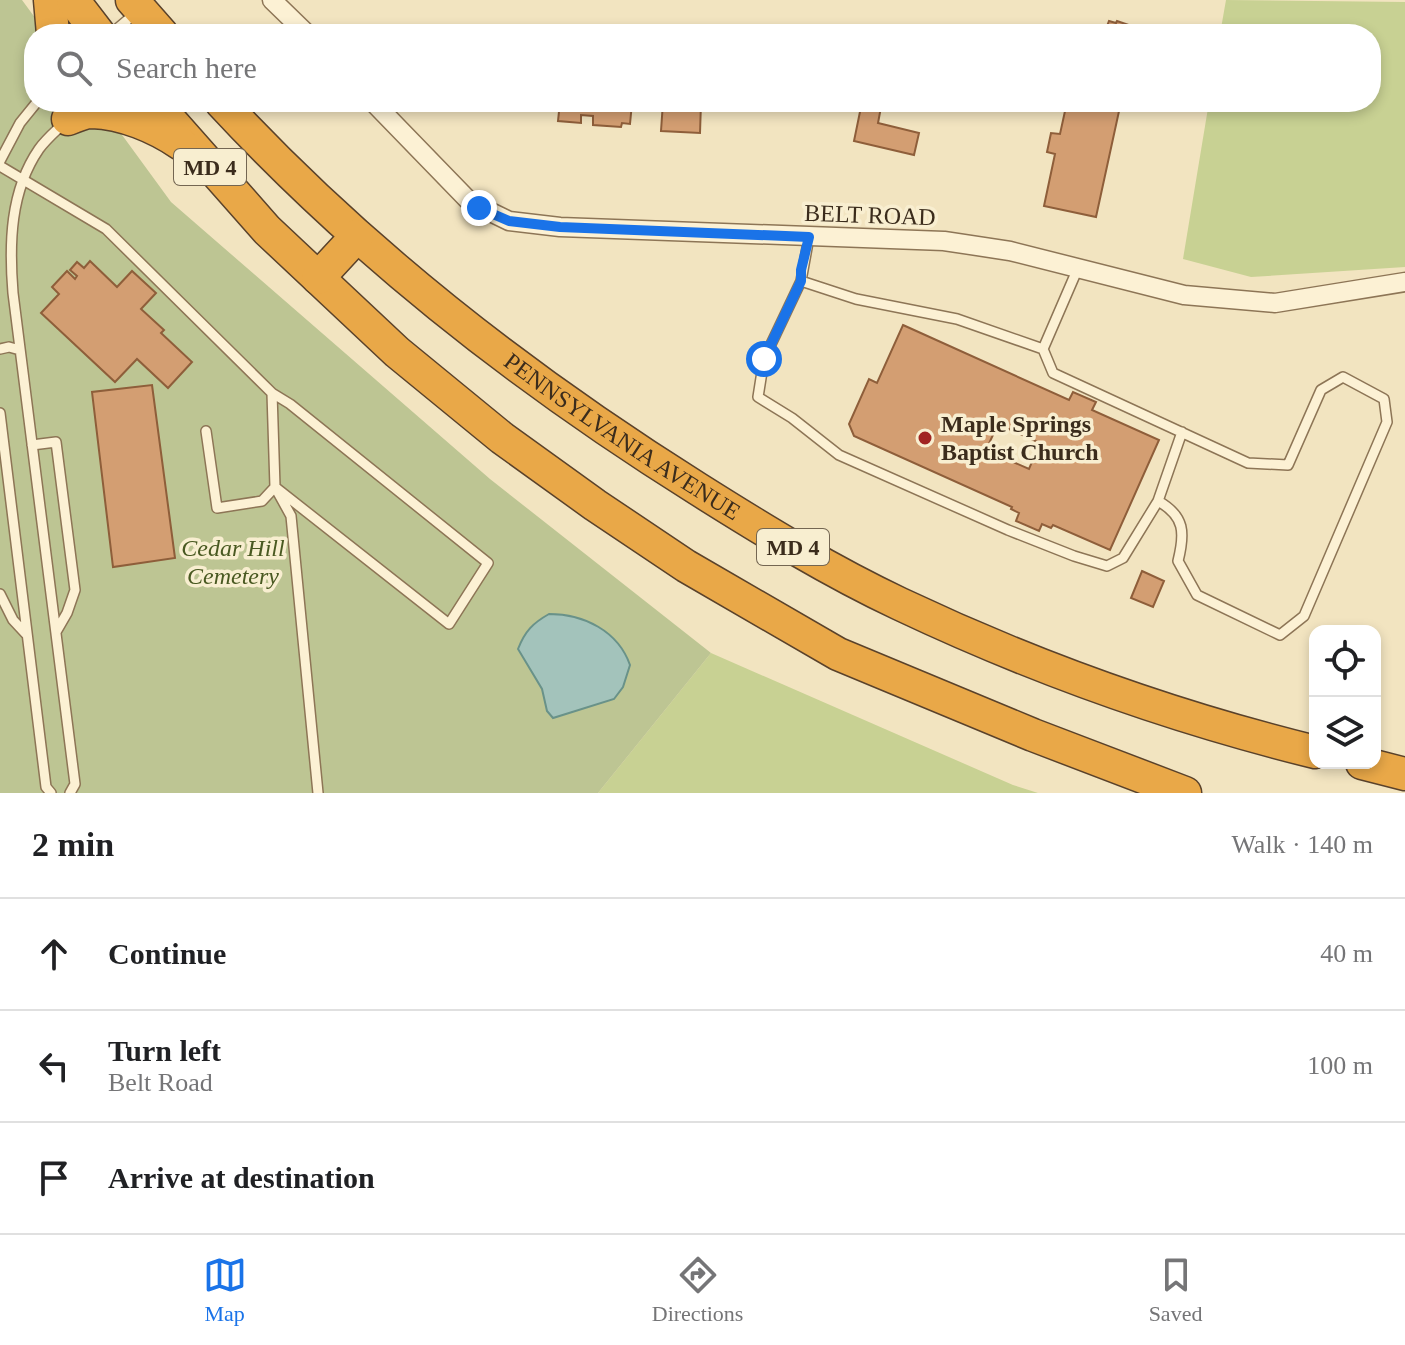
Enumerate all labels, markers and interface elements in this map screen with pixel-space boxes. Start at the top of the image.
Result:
search box [24,24,1381,112]
icon: search [52,46,96,90]
text: Search here [116,51,257,84]
road number: MD 4 [174,149,246,185]
route end [461,190,497,226]
street label: BELT ROAD [804,200,936,230]
route start [746,341,782,377]
street label: PENNSYLVANIA AVENUE [499,348,745,525]
place label: Maple Springs Baptist Church [941,411,1099,465]
marker: Maple Springs Baptist Church [916,429,934,447]
road number: MD 4 [757,529,829,565]
park label: Cedar Hill Cemetery [181,535,285,589]
map controls [1309,625,1381,769]
button: locate [1309,625,1381,697]
button: layers [1309,697,1381,769]
text: 2 min [32,826,114,863]
text: Walk · 140 m [1231,830,1373,859]
icon: ahead [32,932,76,976]
text: Continue [108,937,226,970]
text: 40 m [1320,939,1373,968]
text: Turn left [108,1034,221,1067]
icon: left [32,1044,76,1088]
text: 100 m [1307,1051,1373,1080]
text: Belt Road [108,1068,213,1097]
icon: arrive [32,1156,76,1200]
text: Arrive at destination [108,1161,375,1194]
tab: Map [203,1253,247,1327]
tab: Directions [652,1253,743,1327]
tab: Saved [1149,1253,1202,1327]

